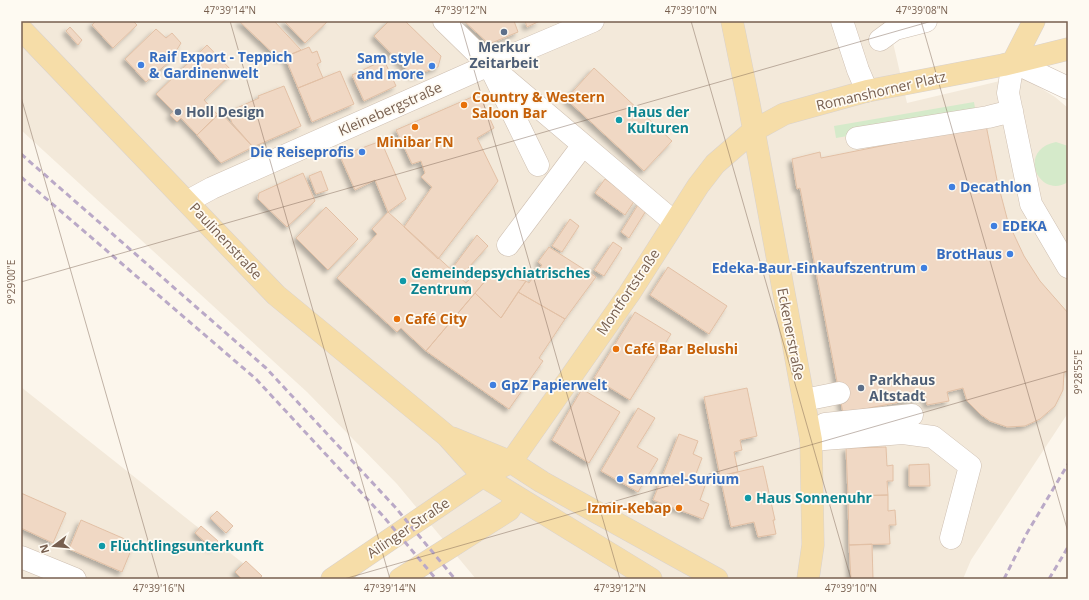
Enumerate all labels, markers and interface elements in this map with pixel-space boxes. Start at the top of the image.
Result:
text: 47°39'14"N [204,3,256,17]
text: 47°39'12"N [435,3,487,17]
text: 47°39'10"N [665,3,717,17]
text: 47°39'08"N [896,3,948,17]
marker: Merkur Zeitarbeit [499,27,509,37]
place label: Merkur Zeitarbeit [469,37,539,72]
place label: Raif Export - Teppich & Gardinenwelt [149,47,292,82]
place label: Sam style and more [357,48,424,83]
marker: Raif Export - Teppich & Gardinenwelt [136,60,146,70]
marker: Sam style and more [427,61,437,71]
street label: Romanshorner Platz [814,66,948,115]
street label: Kleinebergstraße [335,77,445,140]
place label: Country & Western Saloon Bar [472,87,605,122]
marker: Country & Western Saloon Bar [459,100,469,110]
place label: Holl Design [186,102,265,121]
place label: Haus der Kulturen [627,102,690,137]
marker: Holl Design [173,107,183,117]
marker: Haus der Kulturen [614,115,624,125]
marker: Minibar FN [410,122,420,132]
place label: Minibar FN [376,132,454,151]
place label: Die Reiseprofis [250,142,354,161]
marker: Die Reiseprofis [357,147,367,157]
place label: Decathlon [960,177,1032,196]
marker: Decathlon [947,182,957,192]
street label: Paulinenstraße [186,198,267,283]
place label: EDEKA [1002,216,1047,235]
marker: EDEKA [989,221,999,231]
place label: BrotHaus [936,244,1002,263]
street label: Montfortstraße [592,245,664,339]
marker: BrotHaus [1005,249,1015,259]
place label: Edeka-Baur-Einkaufszentrum [712,258,916,277]
text: 9°29'00"E [4,260,18,304]
place label: Gemeindepsychiatrisches Zentrum [411,263,590,298]
marker: Edeka-Baur-Einkaufszentrum [919,263,929,273]
marker: Gemeindepsychiatrisches Zentrum [398,276,408,286]
street label: Eckenerstraße [773,286,810,382]
place label: Café City [405,309,467,328]
marker: Café City [392,314,402,324]
place label: Café Bar Belushi [624,339,738,358]
marker: Café Bar Belushi [611,344,621,354]
text: 9°28'55"E [1071,350,1085,394]
place label: Parkhaus Altstadt [869,370,935,405]
place label: GpZ Papierwelt [501,375,607,394]
marker: GpZ Papierwelt [488,380,498,390]
marker: Parkhaus Altstadt [856,383,866,393]
place label: Sammel-Surium [628,469,739,488]
marker: Sammel-Surium [615,474,625,484]
place label: Haus Sonnenuhr [756,488,873,507]
street label: Ailinger Straße [363,493,453,562]
marker: Haus Sonnenuhr [743,493,753,503]
place label: Izmir-Kebap [587,498,671,517]
marker: Izmir-Kebap [674,503,684,513]
north arrow [34,526,74,566]
place label: Flüchtlingsunterkunft [110,536,264,555]
marker: Flüchtlingsunterkunft [97,541,107,551]
text: N [35,543,52,555]
text: 47°39'16"N [133,581,185,595]
text: 47°39'14"N [364,581,416,595]
text: 47°39'12"N [594,581,646,595]
text: 47°39'10"N [825,581,877,595]

